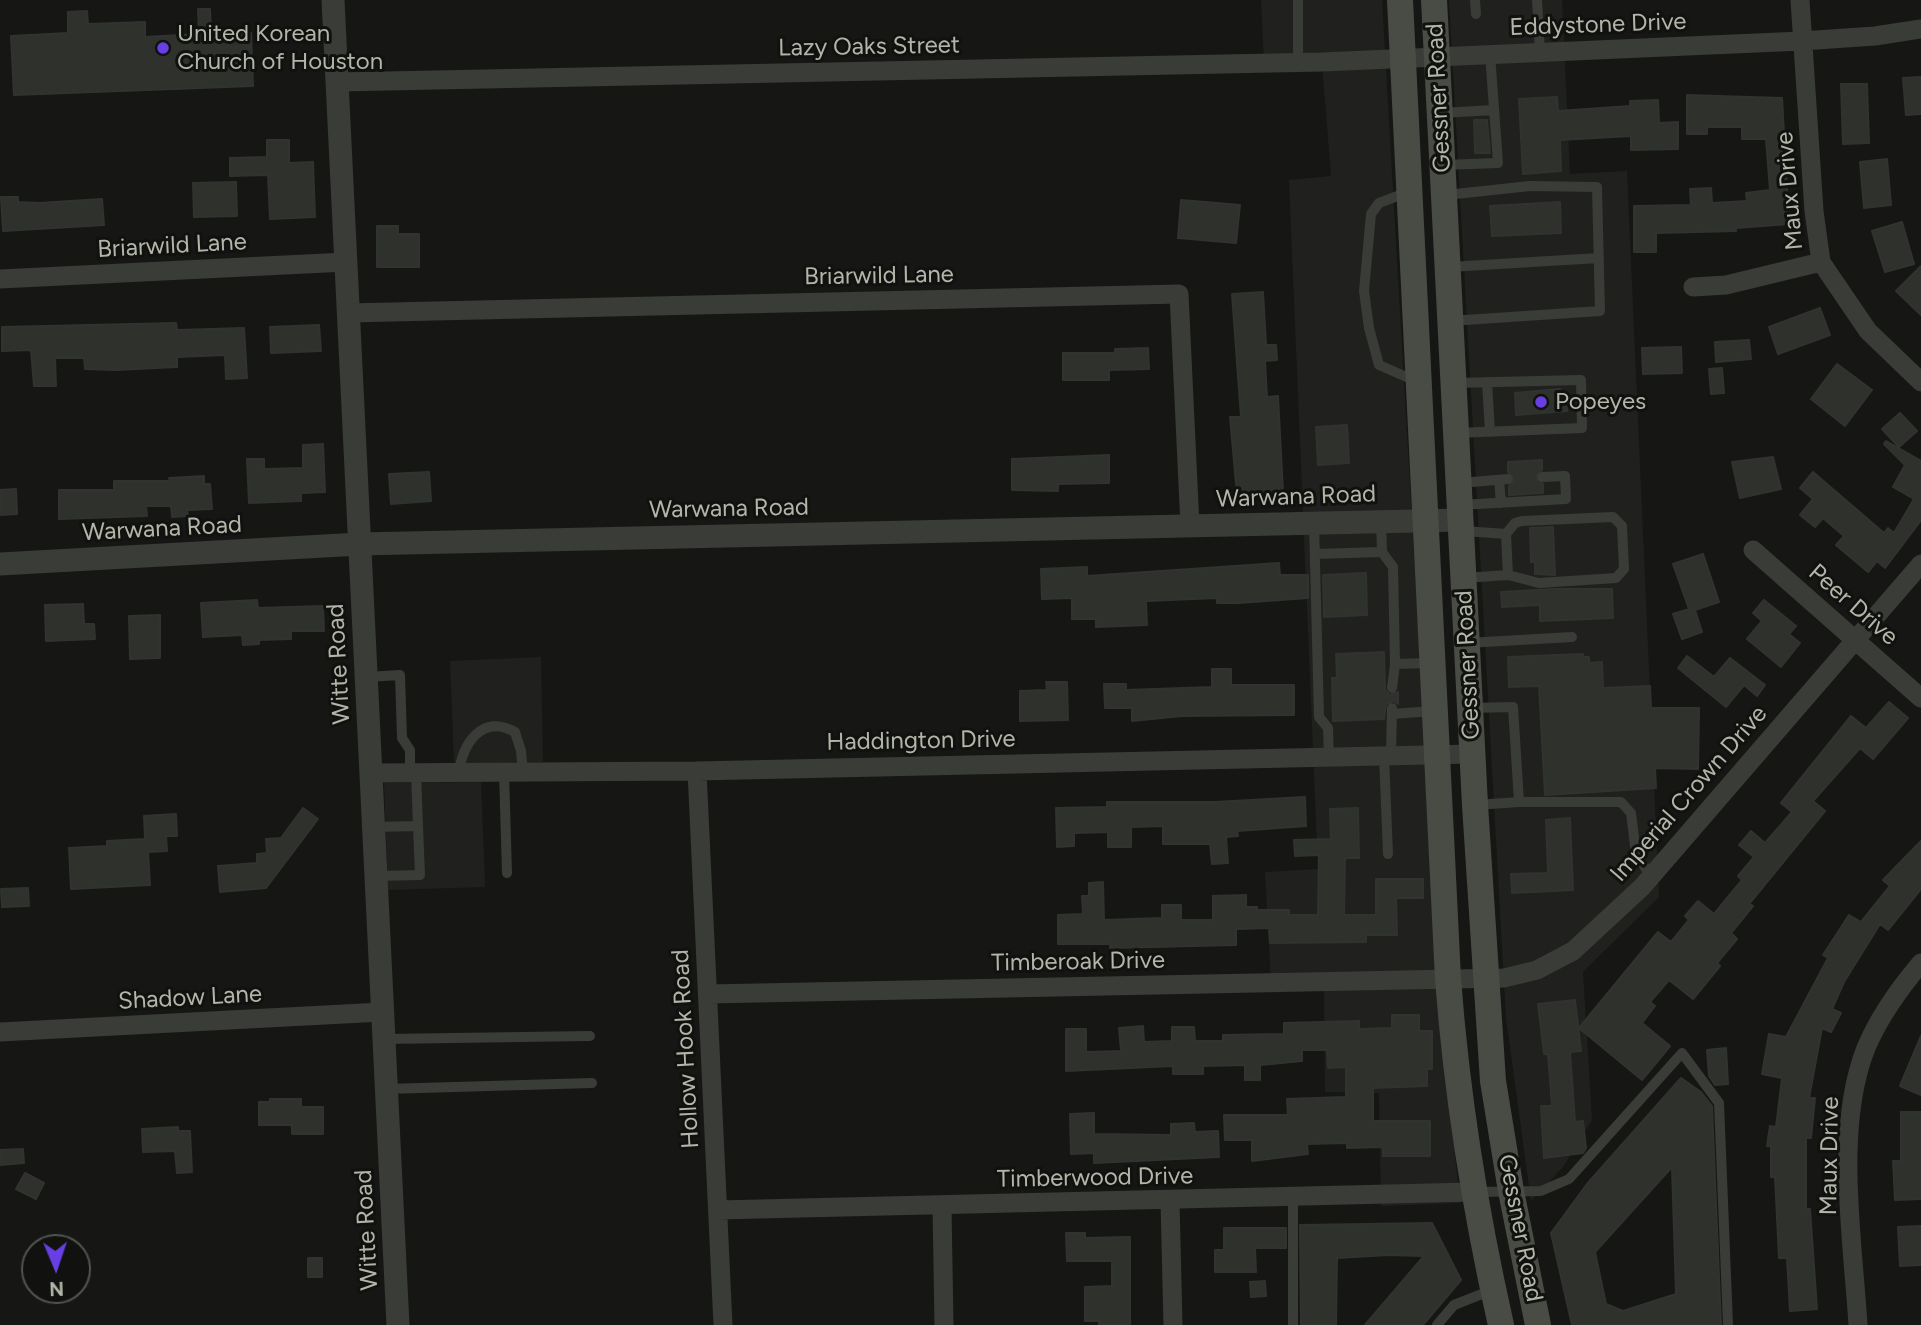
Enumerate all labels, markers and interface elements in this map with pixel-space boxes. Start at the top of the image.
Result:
street label: Eddystone Drive [1509,8,1687,42]
place label: United Korean Church of Houston [177,20,383,76]
street label: Gessner Road [1421,23,1457,173]
street label: Lazy Oaks Street [778,31,960,63]
marker: United Korean Church of Houston [155,40,171,56]
street label: Maux Drive [1770,131,1810,251]
street label: Briarwild Lane [97,228,247,264]
street label: Briarwild Lane [804,260,954,292]
place label: Popeyes [1555,388,1646,416]
marker: Popeyes [1533,394,1549,410]
street label: Warwana Road [1216,480,1376,514]
street label: Warwana Road [649,493,809,525]
street label: Warwana Road [81,510,243,548]
street label: Peer Drive [1802,558,1904,652]
street label: Gessner Road [1450,590,1486,740]
street label: Witte Road [321,603,357,725]
street label: Imperial Crown Drive [1605,700,1773,888]
street label: Haddington Drive [826,725,1016,757]
street label: Timberoak Drive [991,946,1165,978]
street label: Hollow Hook Road [666,949,706,1149]
street label: Shadow Lane [117,980,263,1016]
street label: Maux Drive [1815,1096,1845,1216]
street label: Gessner Road [1492,1152,1548,1304]
street label: Timberwood Drive [997,1162,1193,1194]
street label: Witte Road [349,1169,385,1291]
north arrow [21,1234,91,1304]
text: N [49,1277,64,1300]

